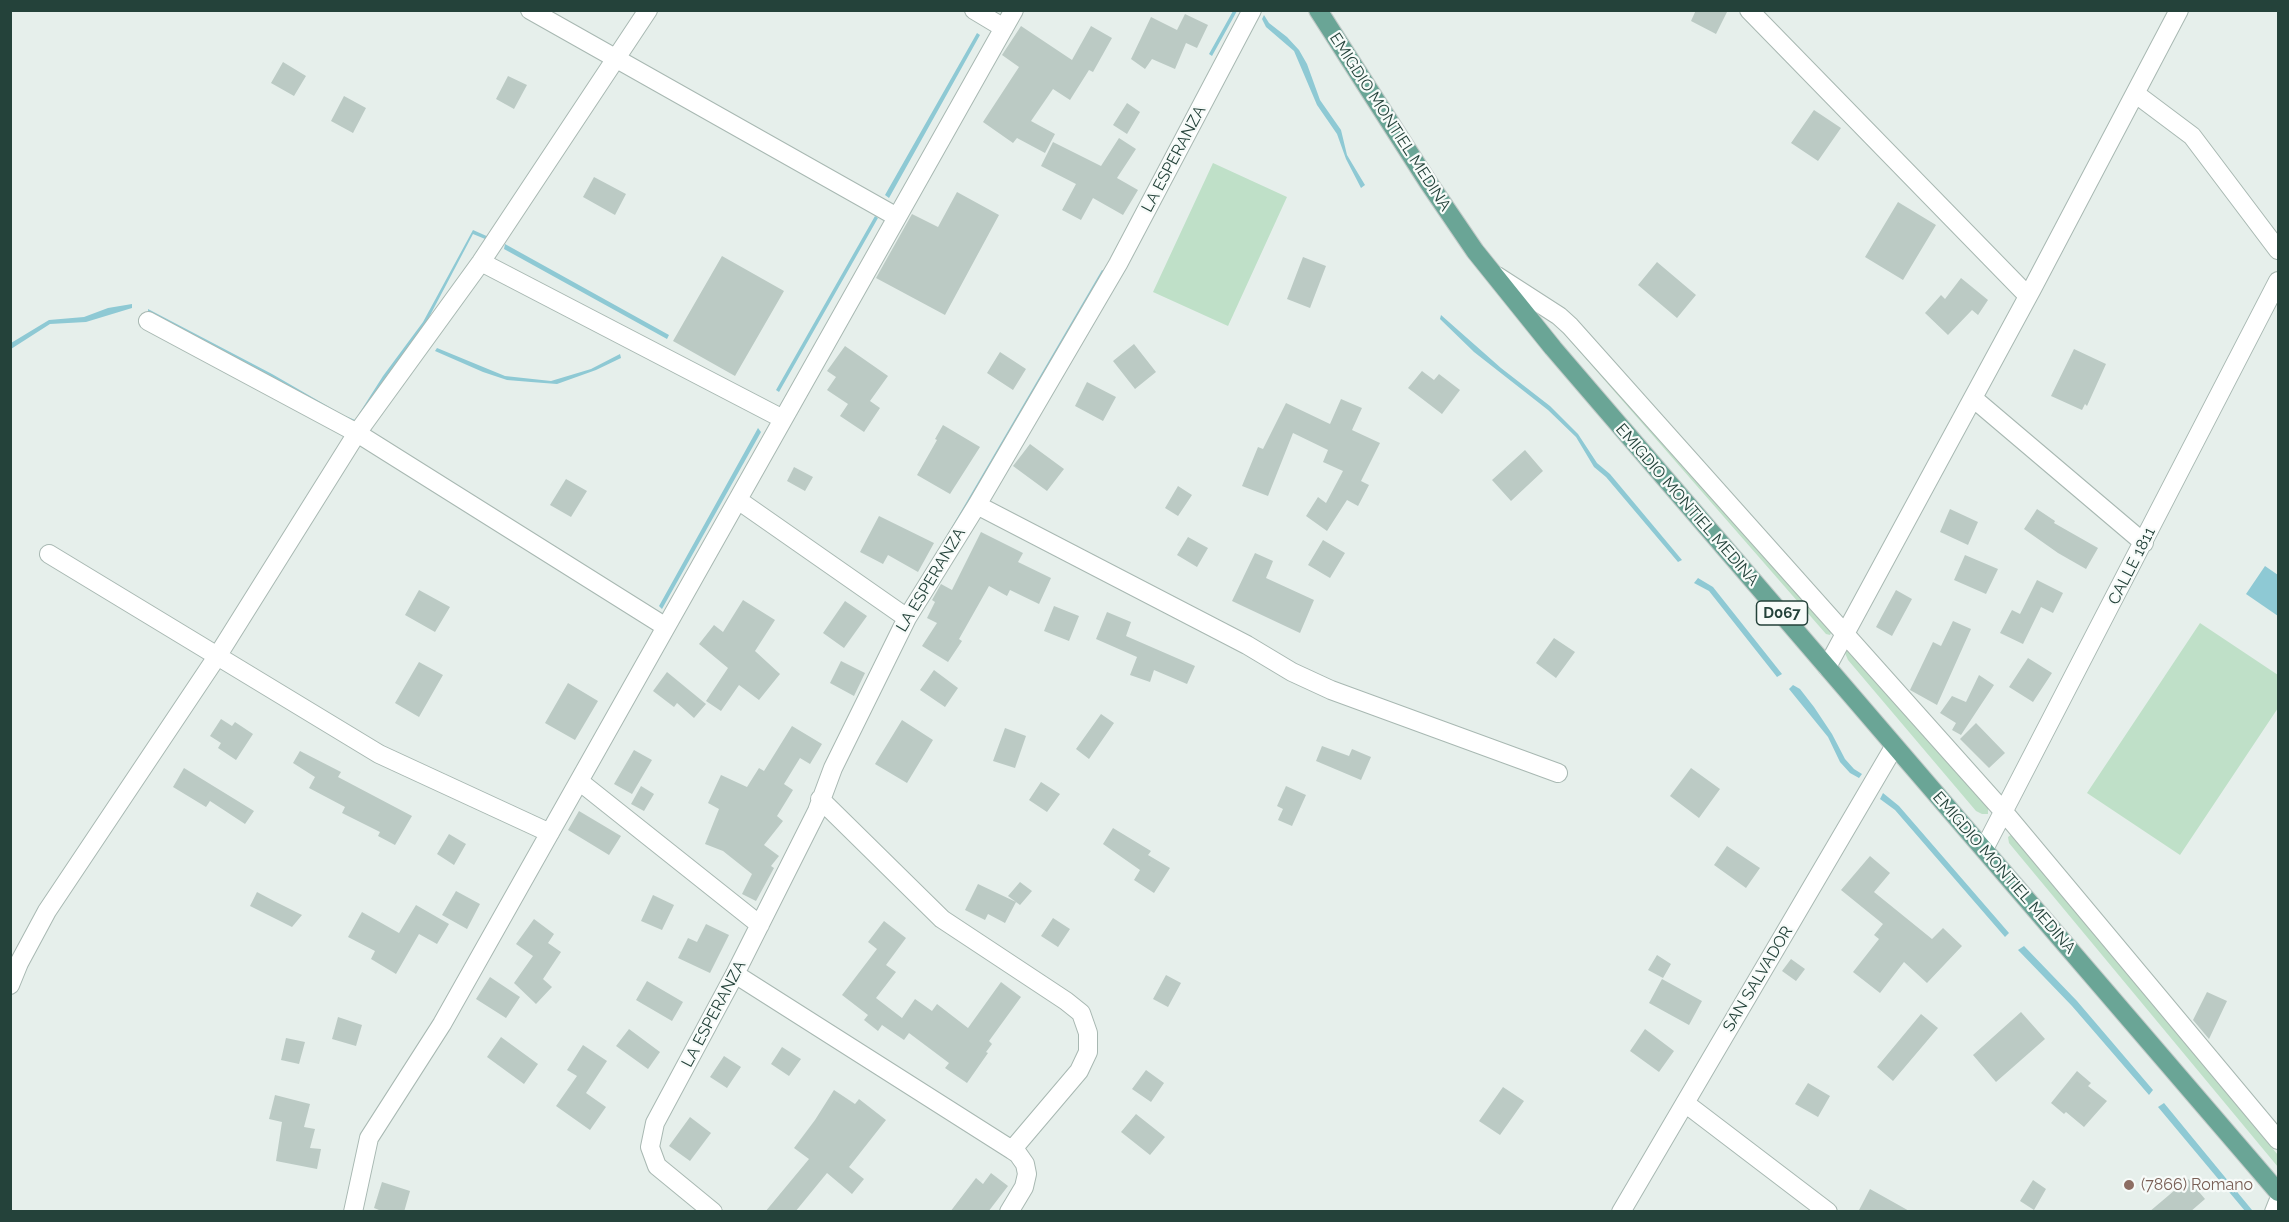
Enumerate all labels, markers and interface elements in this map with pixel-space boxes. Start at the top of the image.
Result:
street label: EMIGDIO MONTIEL MEDINA [1325,29,1455,215]
street label: LA ESPERANZA [1138,103,1210,215]
street label: EMIGDIO MONTIEL MEDINA [1611,420,1763,590]
street label: CALLE 1811 [2104,524,2160,608]
street label: LA ESPERANZA [892,525,970,635]
road number: D067 [1756,601,1808,625]
street label: EMIGDIO MONTIEL MEDINA [1928,788,2080,958]
street label: SAN SALVADOR [1719,923,1797,1035]
street label: LA ESPERANZA [678,958,750,1070]
place label: (7866) Romano [2141,1175,2253,1195]
marker: (7866) Romano [2122,1178,2136,1192]

